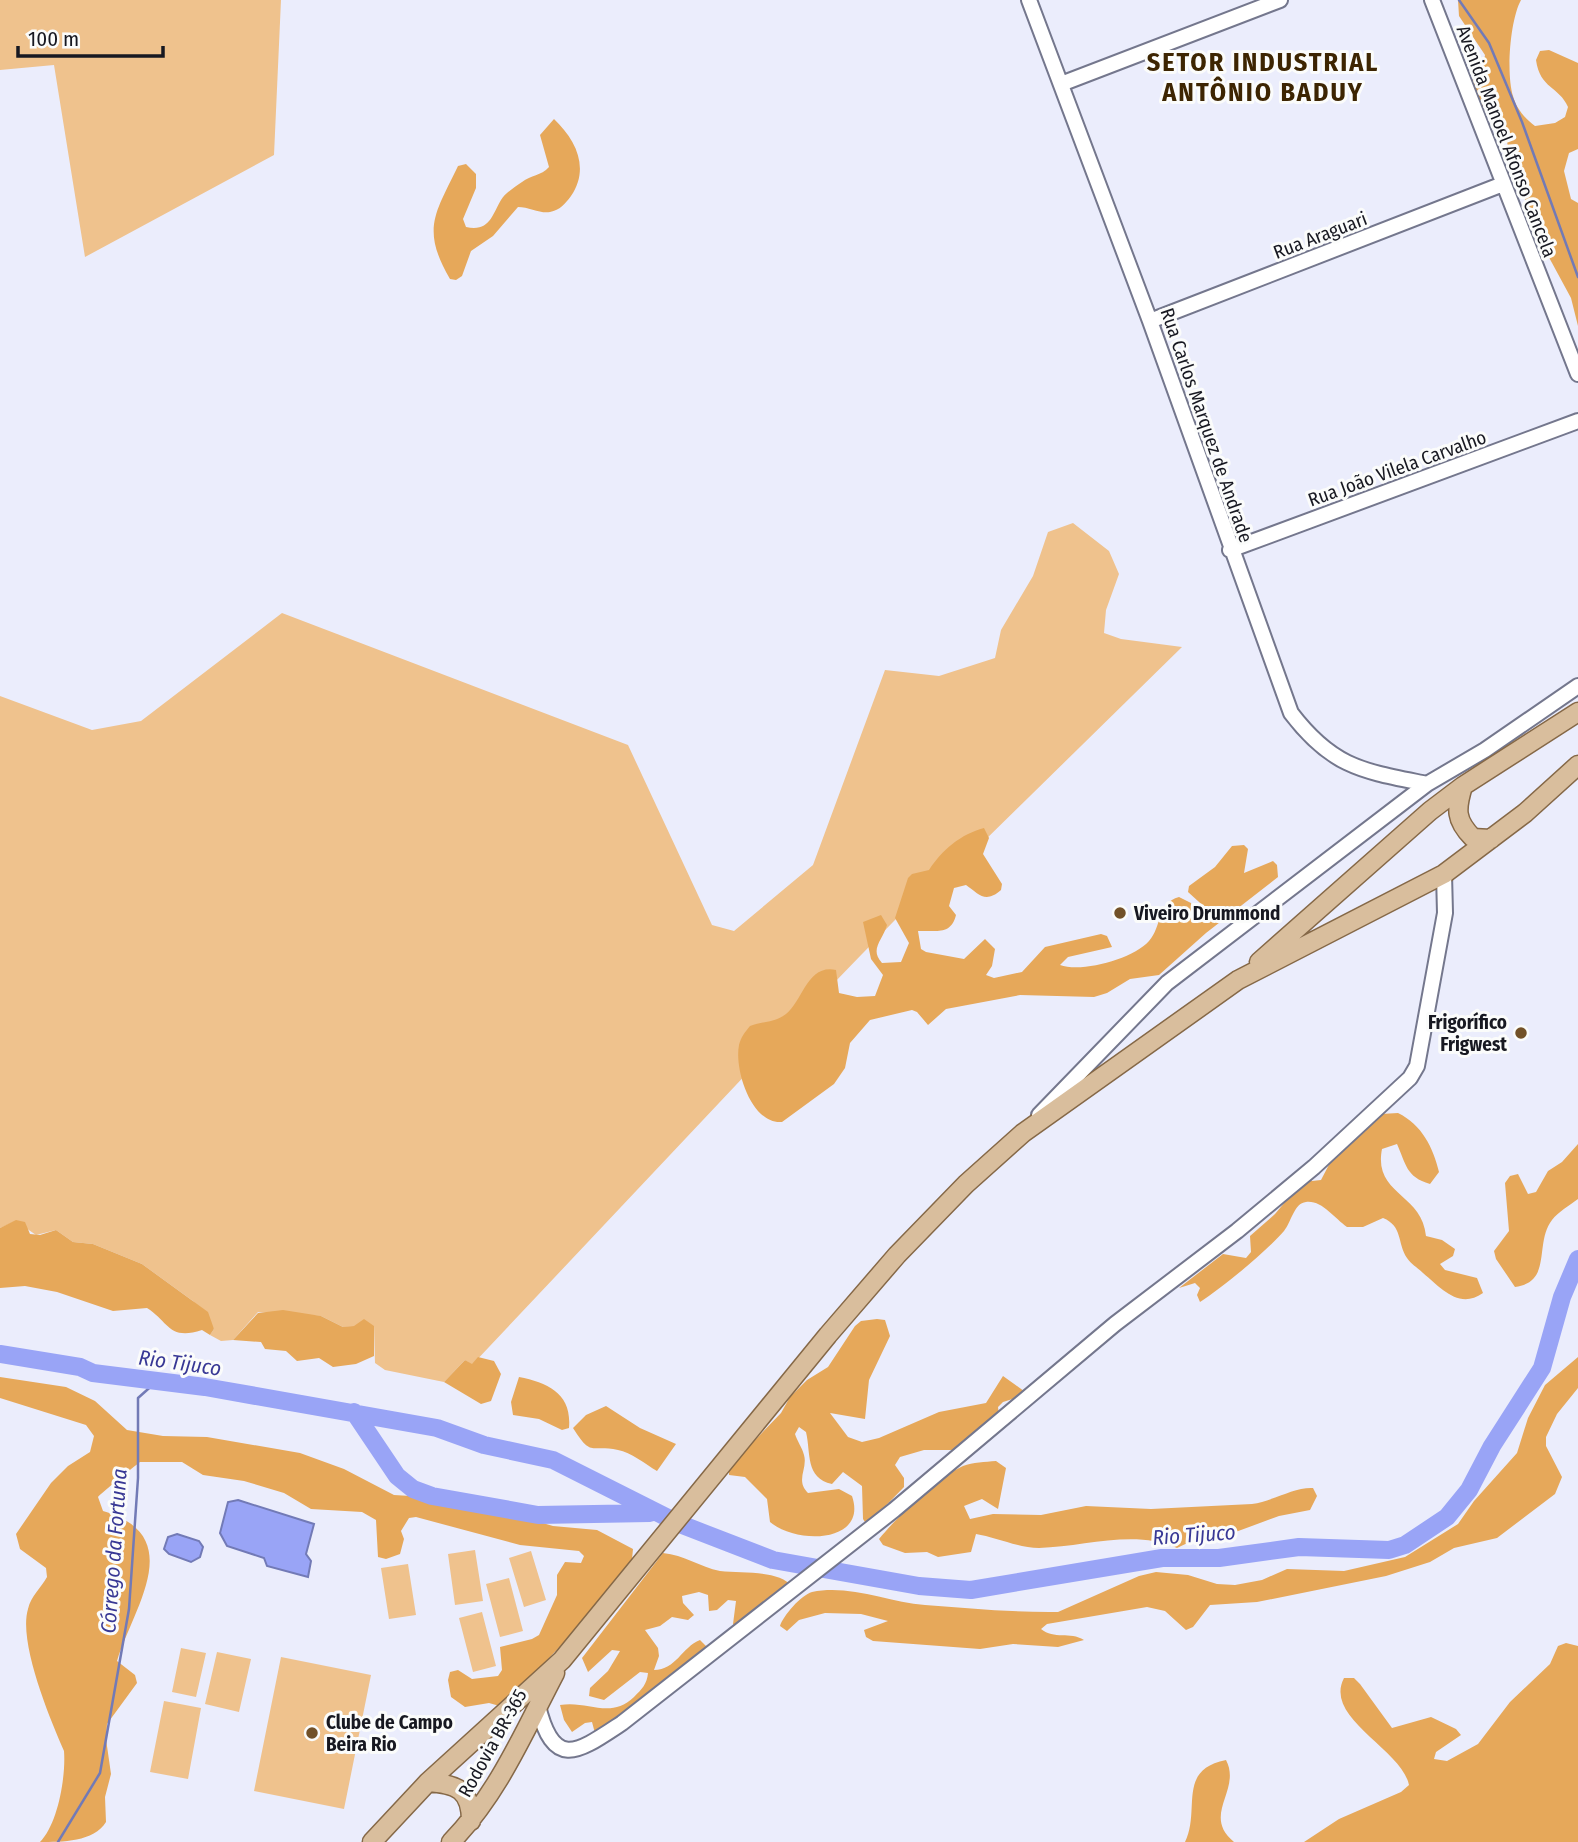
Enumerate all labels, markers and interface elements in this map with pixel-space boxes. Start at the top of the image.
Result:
scale bar [18,14,163,58]
street label: Avenida Manoel Afonso Cancela [1452,22,1561,260]
text: 100 m [28,26,79,52]
district label: SETOR INDUSTRIAL ANTÔNIO BADUY [1147,47,1379,108]
street label: Rua Araguari [1270,207,1370,264]
street label: Rua Carlos Marquez de Andrade [1156,305,1258,545]
street label: Rua João Vilela Carvalho [1305,426,1489,511]
place label: Viveiro Drummond [1133,902,1280,925]
marker: Viveiro Drummond [1112,905,1128,921]
place label: Frigorífico Frigwest [1428,1011,1507,1056]
marker: Frigorífico Frigwest [1513,1025,1529,1041]
water label: Rio Tijuco [137,1344,223,1382]
water label: Córrego da Fortuna [95,1468,133,1634]
water label: Rio Tijuco [1152,1519,1236,1551]
street label: Rodovia BR-365 [453,1685,532,1801]
place label: Clube de Campo Beira Rio [326,1711,453,1756]
marker: Clube de Campo Beira Rio [304,1725,320,1741]

